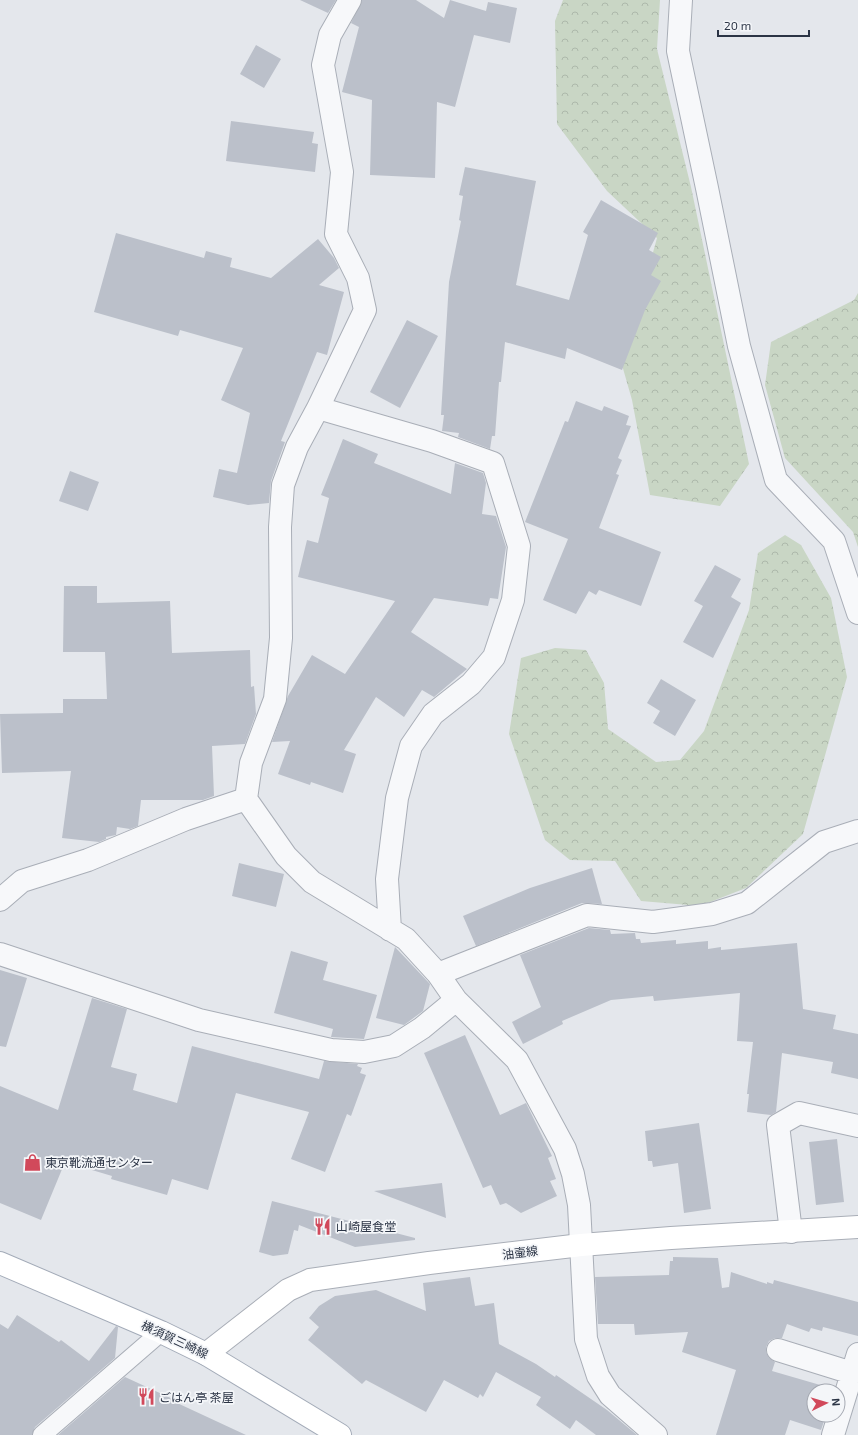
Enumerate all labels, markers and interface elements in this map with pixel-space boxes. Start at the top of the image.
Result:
scale bar [718,12,809,38]
text: 20 m [724,18,751,32]
shop icon: 東京靴流通センター [22,1152,42,1172]
place label: 東京靴流通センター [45,1155,153,1169]
restaurant icon: 山崎屋食堂 [313,1216,333,1236]
place label: 山崎屋食堂 [336,1219,396,1233]
street label: 油壷線 [501,1243,539,1261]
street label: 横須賀三崎線 [139,1317,211,1361]
north arrow [806,1383,846,1423]
restaurant icon: ごはん亭 茶屋 [136,1387,156,1407]
place label: ごはん亭 茶屋 [159,1390,234,1404]
text: N [830,1398,843,1407]

